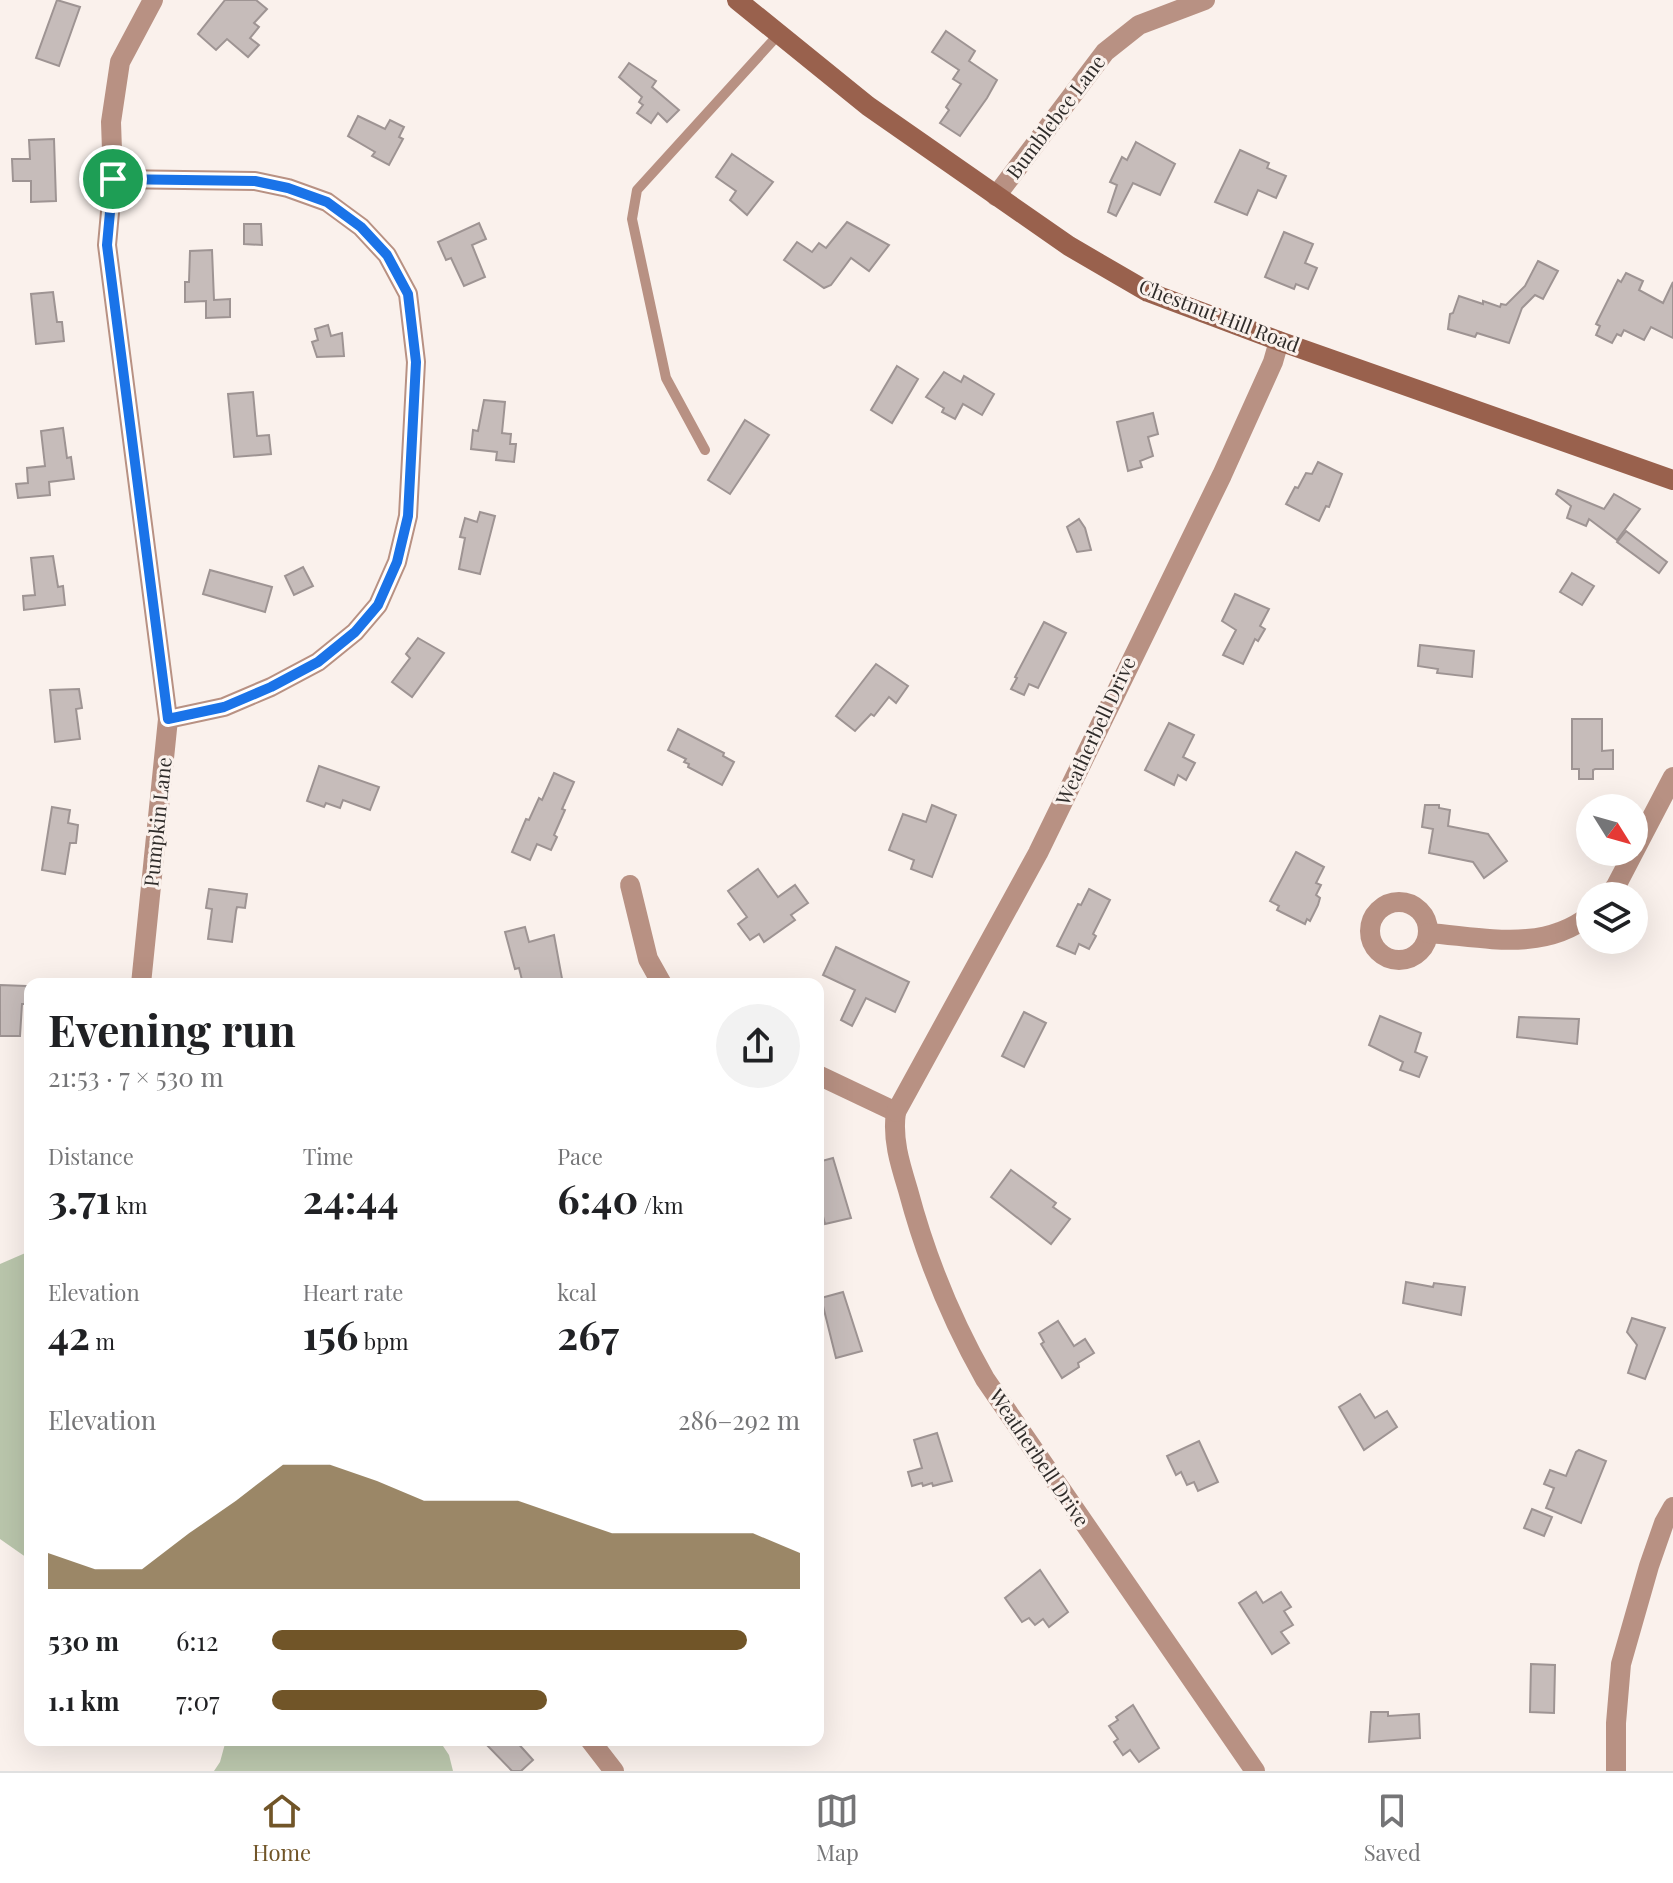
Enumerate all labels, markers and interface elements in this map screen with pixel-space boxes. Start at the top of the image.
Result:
street label: Bumblebee Lane [999,49,1110,184]
pin [79,145,147,213]
icon: arrive [91,157,135,201]
street label: Chestnut Hill Road [1135,272,1304,358]
street label: Weatherbell Drive [1048,652,1141,810]
street label: Pumpkin Lane [136,756,177,888]
north arrow [1576,794,1648,866]
map controls [1576,794,1648,954]
button: layers [1576,882,1648,954]
text: Evening run [48,999,296,1058]
button: share [716,1004,800,1088]
text: 21:53 · 7 × 530 m [48,1059,223,1094]
text: Distance [48,1141,134,1171]
text: Time [303,1141,353,1171]
text: Pace [557,1141,603,1171]
text: 3.71 [48,1171,111,1224]
text: 24:44 [303,1171,399,1224]
text: 6:40 [557,1171,638,1224]
text: km [111,1190,148,1220]
text: /km [638,1190,684,1220]
text: Elevation [48,1277,140,1307]
text: Heart rate [303,1277,403,1307]
text: kcal [557,1277,597,1307]
text: 42 [48,1307,90,1360]
text: 156 [303,1307,358,1360]
text: 267 [557,1307,619,1360]
text: m [90,1326,115,1356]
text: bpm [358,1326,409,1356]
street label: Weatherbell Drive [983,1382,1096,1531]
text: Elevation [48,1402,156,1437]
text: 286–292 m [678,1402,800,1437]
text: 530 m [48,1623,119,1658]
text: 6:12 [176,1623,218,1658]
text: 1.1 km [48,1683,119,1718]
text: 7:07 [176,1683,220,1718]
tab: Home [252,1789,311,1867]
tab: Map [815,1789,859,1867]
tab: Saved [1364,1789,1421,1867]

